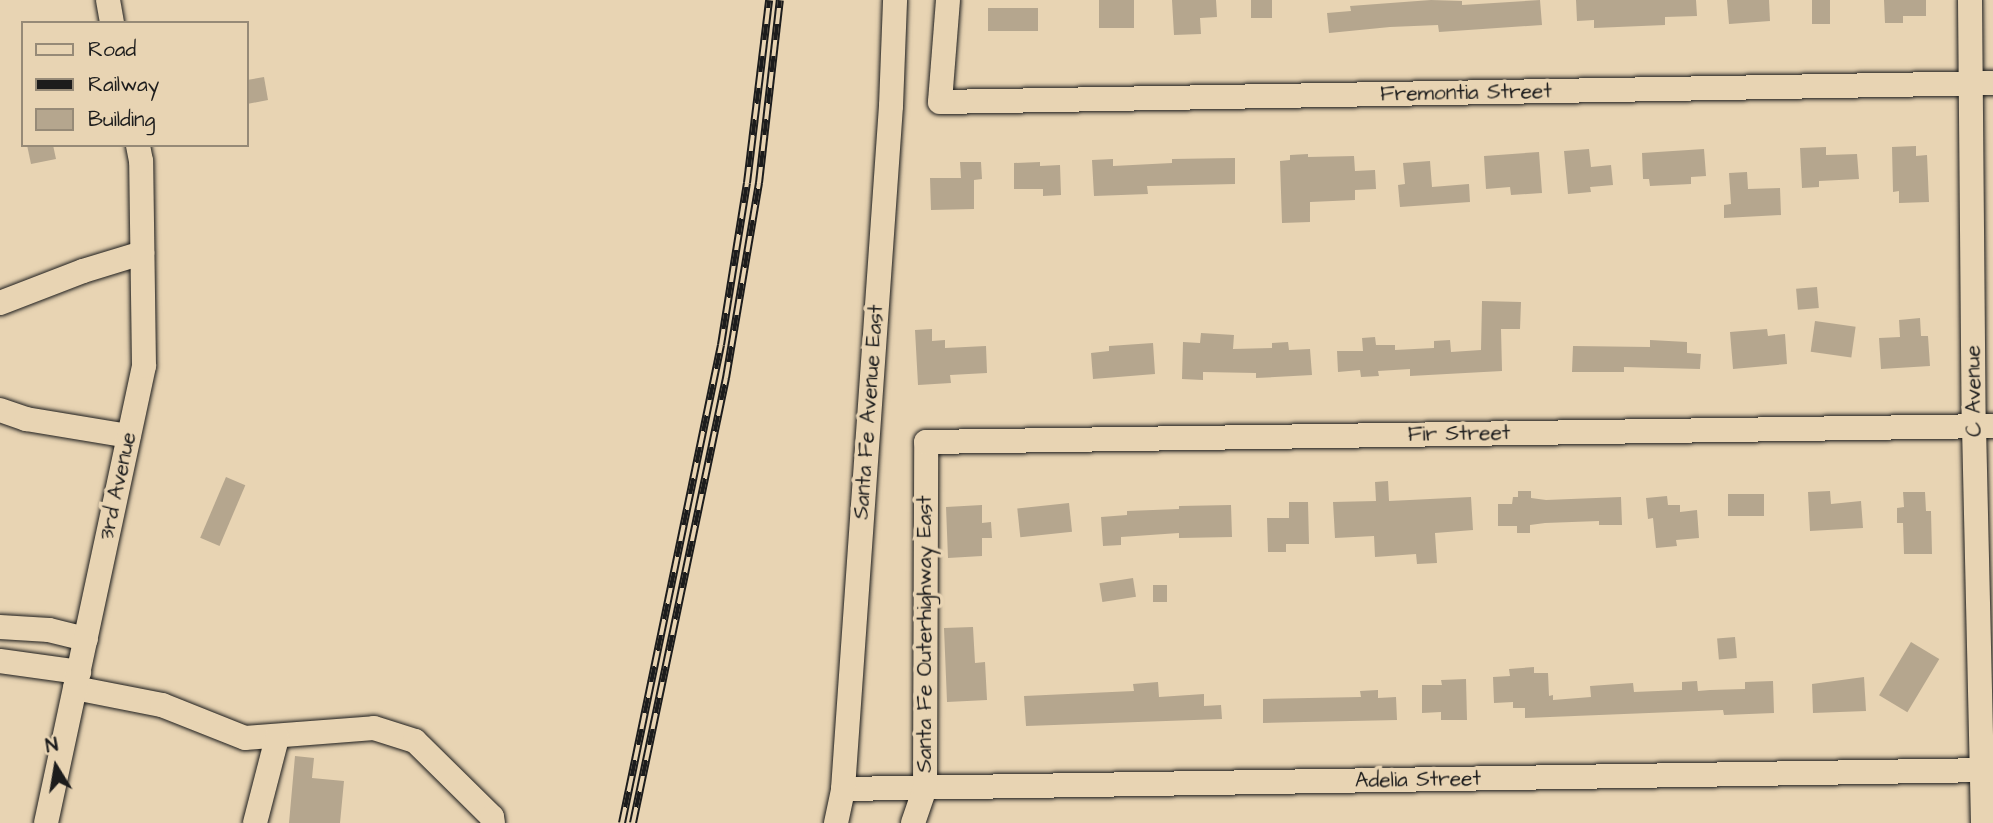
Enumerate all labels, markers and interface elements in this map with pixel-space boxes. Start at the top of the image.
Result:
legend [21,21,248,147]
text: Road [88,35,136,64]
text: Railway [88,70,159,99]
street label: Fremontia Street [1380,79,1552,107]
text: Building [88,105,155,134]
street label: Santa Fe Avenue East [849,304,889,520]
street label: C Avenue [1961,345,1987,437]
street label: Fir Street [1408,421,1510,447]
street label: 3rd Avenue [94,430,142,542]
street label: Santa Fe Outerhighway East [912,495,938,773]
north arrow [21,732,91,802]
text: N [43,732,60,760]
street label: Adelia Street [1355,766,1481,794]

